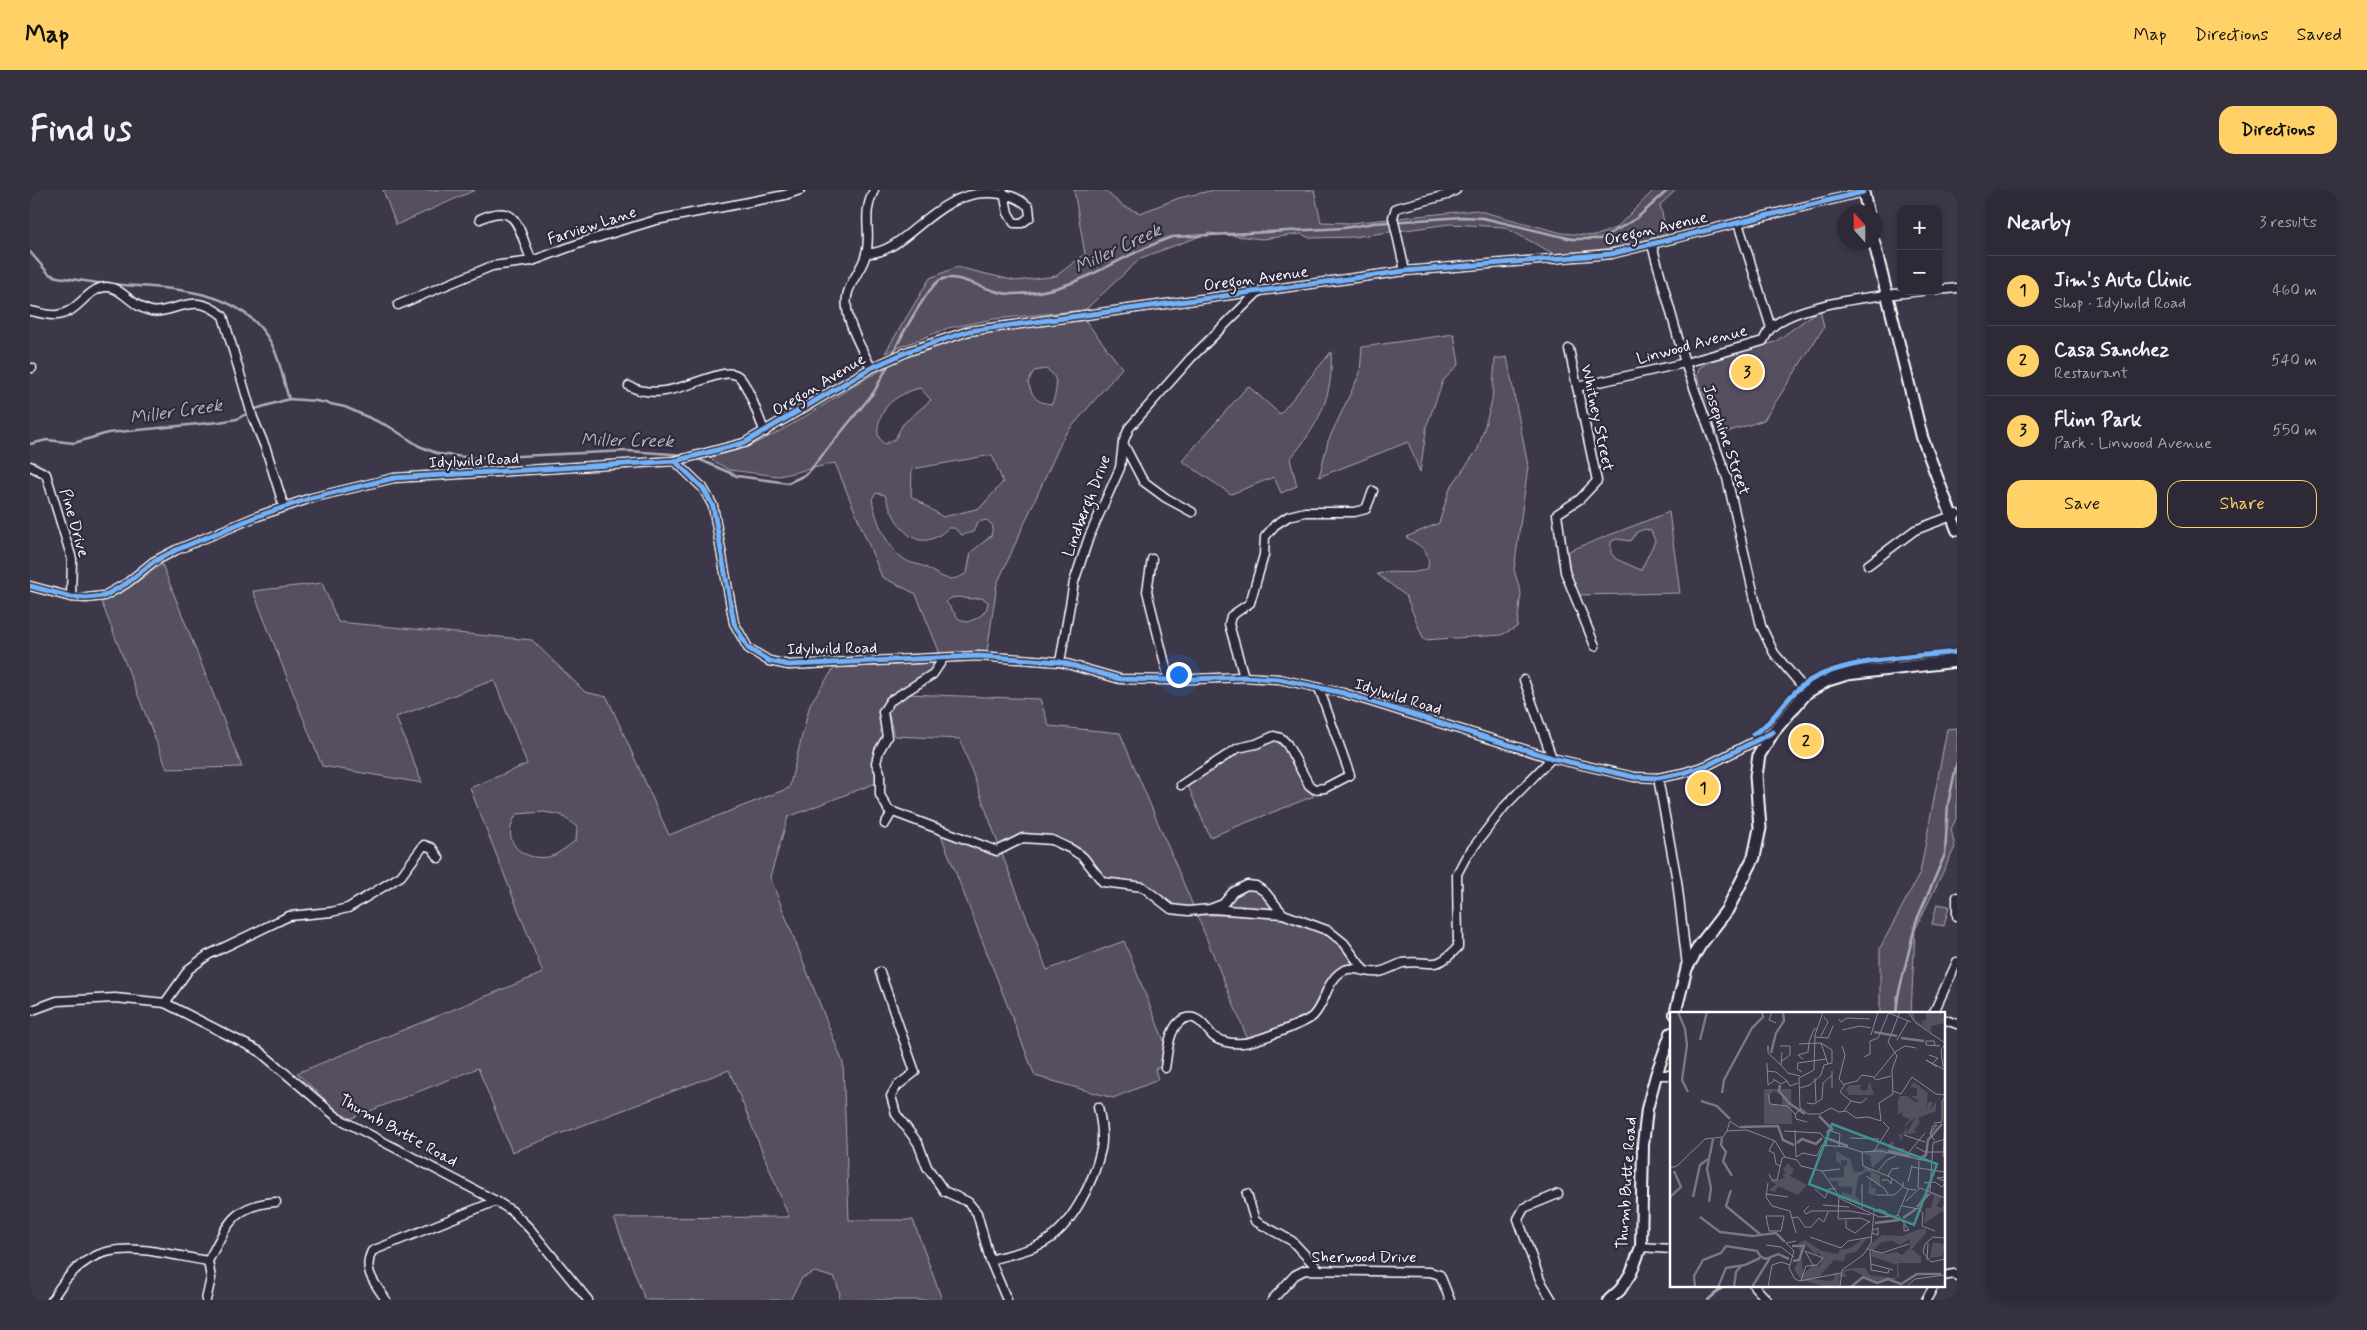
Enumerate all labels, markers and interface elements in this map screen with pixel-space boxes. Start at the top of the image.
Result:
text: Map [25,20,69,51]
text: Map [2134,23,2167,47]
text: Directions [2195,23,2269,47]
text: Saved [2297,23,2342,47]
button: Directions [2219,106,2337,154]
text: Find us [30,107,132,153]
street label: Farview Lane [545,202,639,250]
north arrow [1837,205,1882,250]
map controls [1897,205,1942,295]
button: + [1897,205,1942,250]
street label: Oregon Avenue [1602,207,1710,252]
text: Nearby [2007,209,2071,237]
text: 3 results [2259,212,2317,233]
water label: Miller Creek [1071,218,1166,279]
button: − [1897,250,1942,295]
street label: Oregon Avenue [1202,261,1310,298]
text: Jim's Auto Clinic [2054,268,2192,293]
text: 1 [2019,280,2027,301]
text: 460 m [2272,280,2317,301]
text: Shop · Idylwild Road [2054,293,2186,314]
street label: Linwood Avenue [1634,320,1750,370]
text: Casa Sanchez [2054,338,2169,363]
street label: Oregon Avenue [768,349,870,422]
text: 2 [2019,350,2027,371]
text: 540 m [2271,350,2317,371]
pin: 3 [1731,353,1763,391]
street label: Whitney Street [1575,363,1619,474]
text: Restaurant [2054,363,2128,384]
street label: Josephine Street [1697,382,1755,498]
water label: Miller Creek [128,394,225,430]
text: Flinn Park [2054,408,2142,433]
text: 3 [2019,420,2027,441]
text: 550 m [2272,420,2317,441]
water label: Miller Creek [580,428,675,454]
text: Park · Linwood Avenue [2054,433,2212,454]
street label: Idylwild Road [428,448,520,474]
street label: Lindbergh Drive [1058,452,1117,560]
button: Save [2007,480,2157,528]
button: Share [2167,480,2317,528]
street label: Pine Drive [54,486,94,560]
street label: Idylwild Road [787,638,877,660]
your location [1166,662,1192,688]
street label: Idylwild Road [1352,674,1444,720]
pin: 2 [1790,722,1822,760]
pin: 1 [1687,769,1719,807]
inset map [1670,1012,1944,1288]
street label: Thumb Butte Road [335,1090,461,1172]
street label: Thumb Butte Road [1612,1116,1642,1250]
street label: Sherwood Drive [1312,1247,1416,1268]

